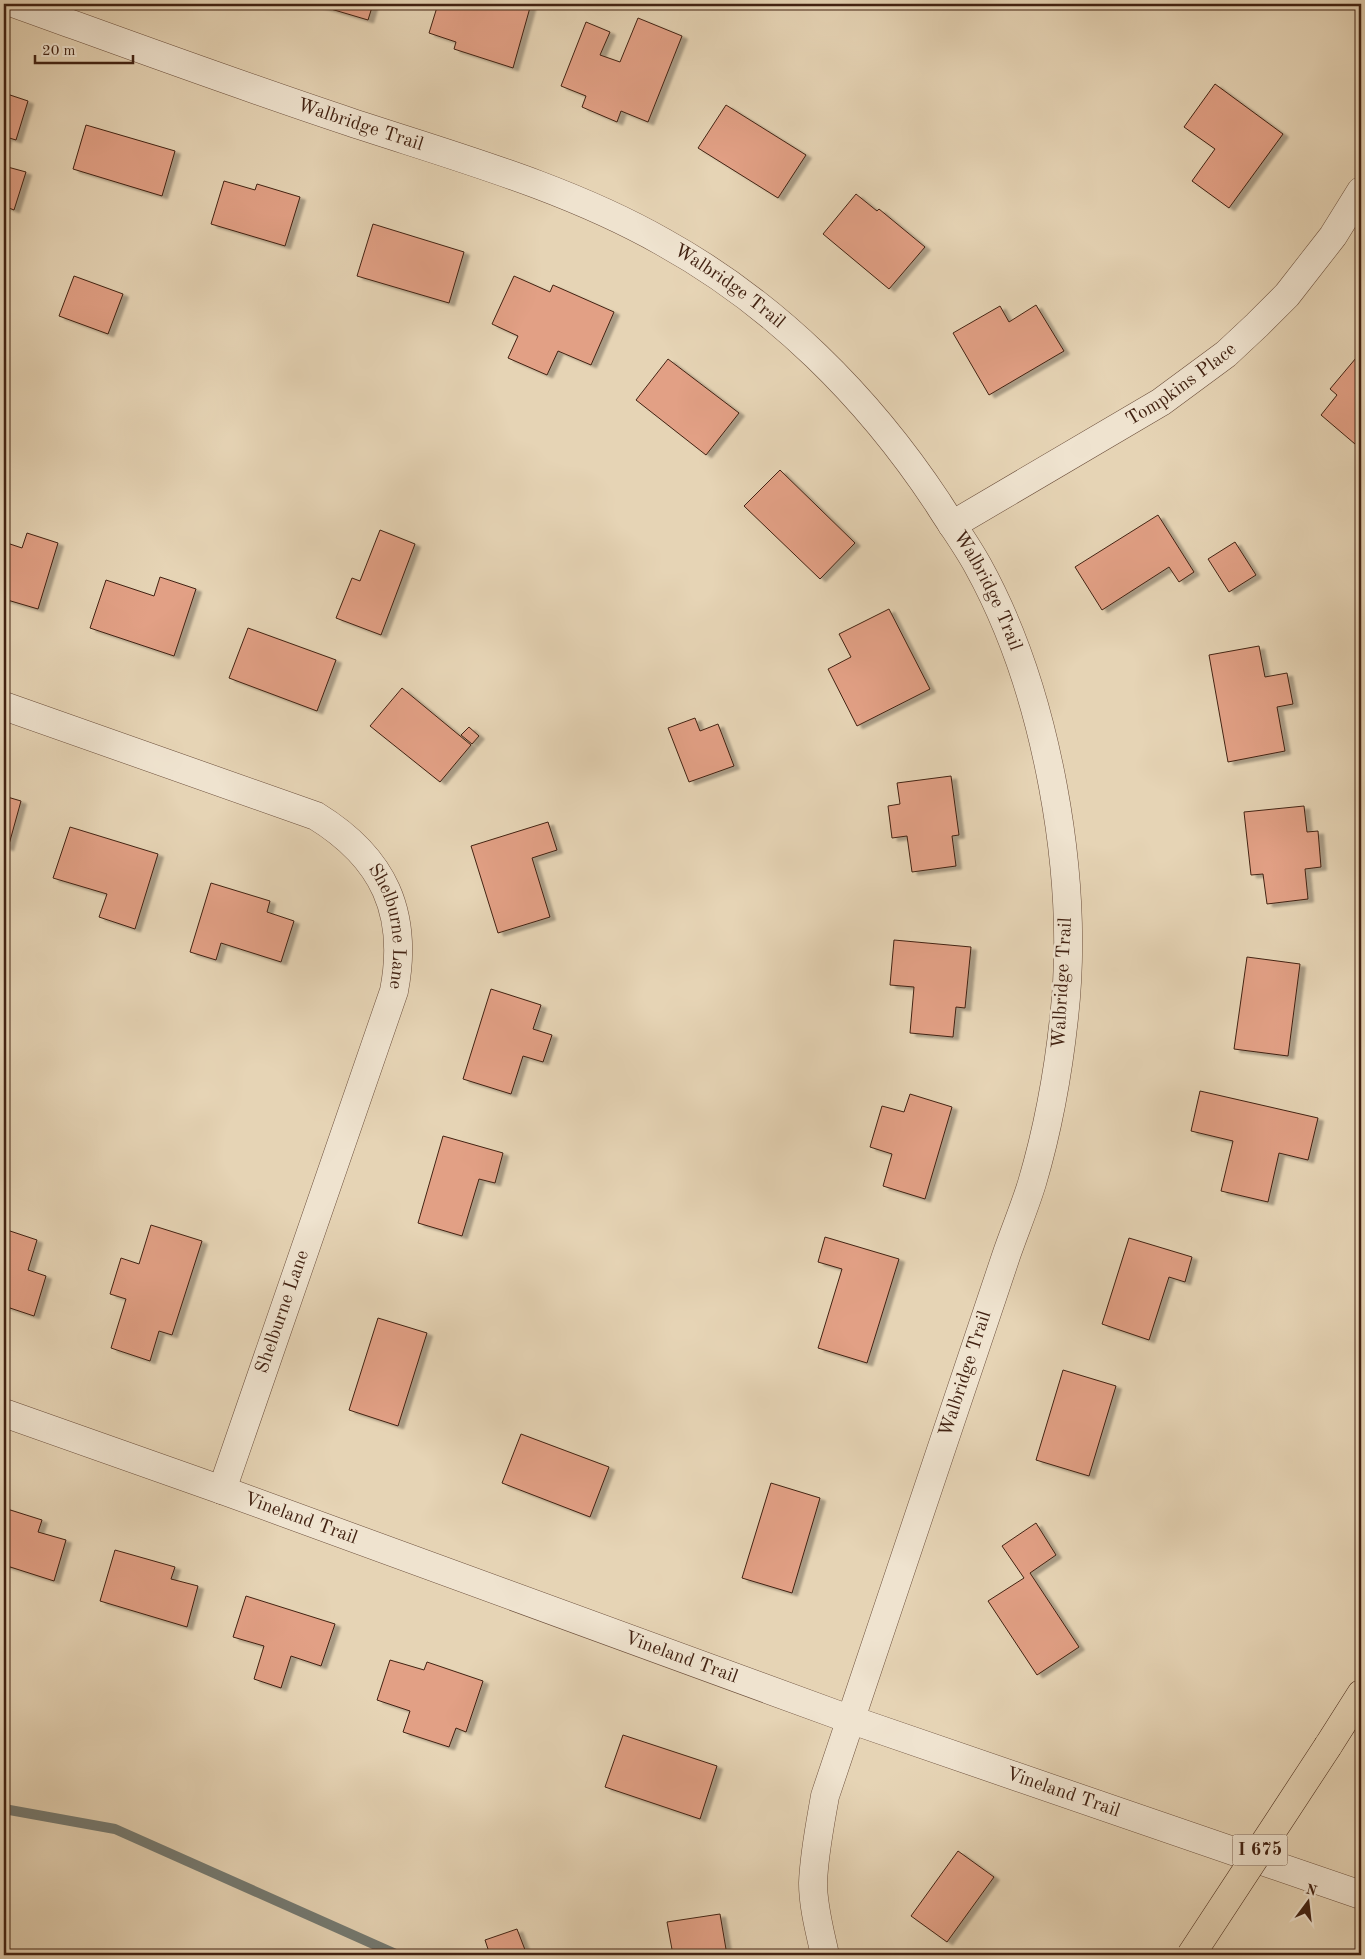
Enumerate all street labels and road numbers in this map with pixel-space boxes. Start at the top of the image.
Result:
street label: Walbridge Trail [295,96,426,154]
street label: Walbridge Trail [671,241,788,332]
street label: Tompkins Place [1123,340,1240,430]
street label: Walbridge Trail [950,528,1025,653]
street label: Shelburne Lane [364,861,408,991]
street label: Walbridge Trail [1050,917,1076,1049]
street label: Shelburne Lane [253,1248,313,1376]
street label: Walbridge Trail [937,1309,995,1439]
street label: Vineland Trail [242,1489,360,1548]
street label: Vineland Trail [622,1628,740,1687]
street label: Vineland Trail [1004,1764,1122,1821]
road number: I 675 [1232,1834,1288,1866]

